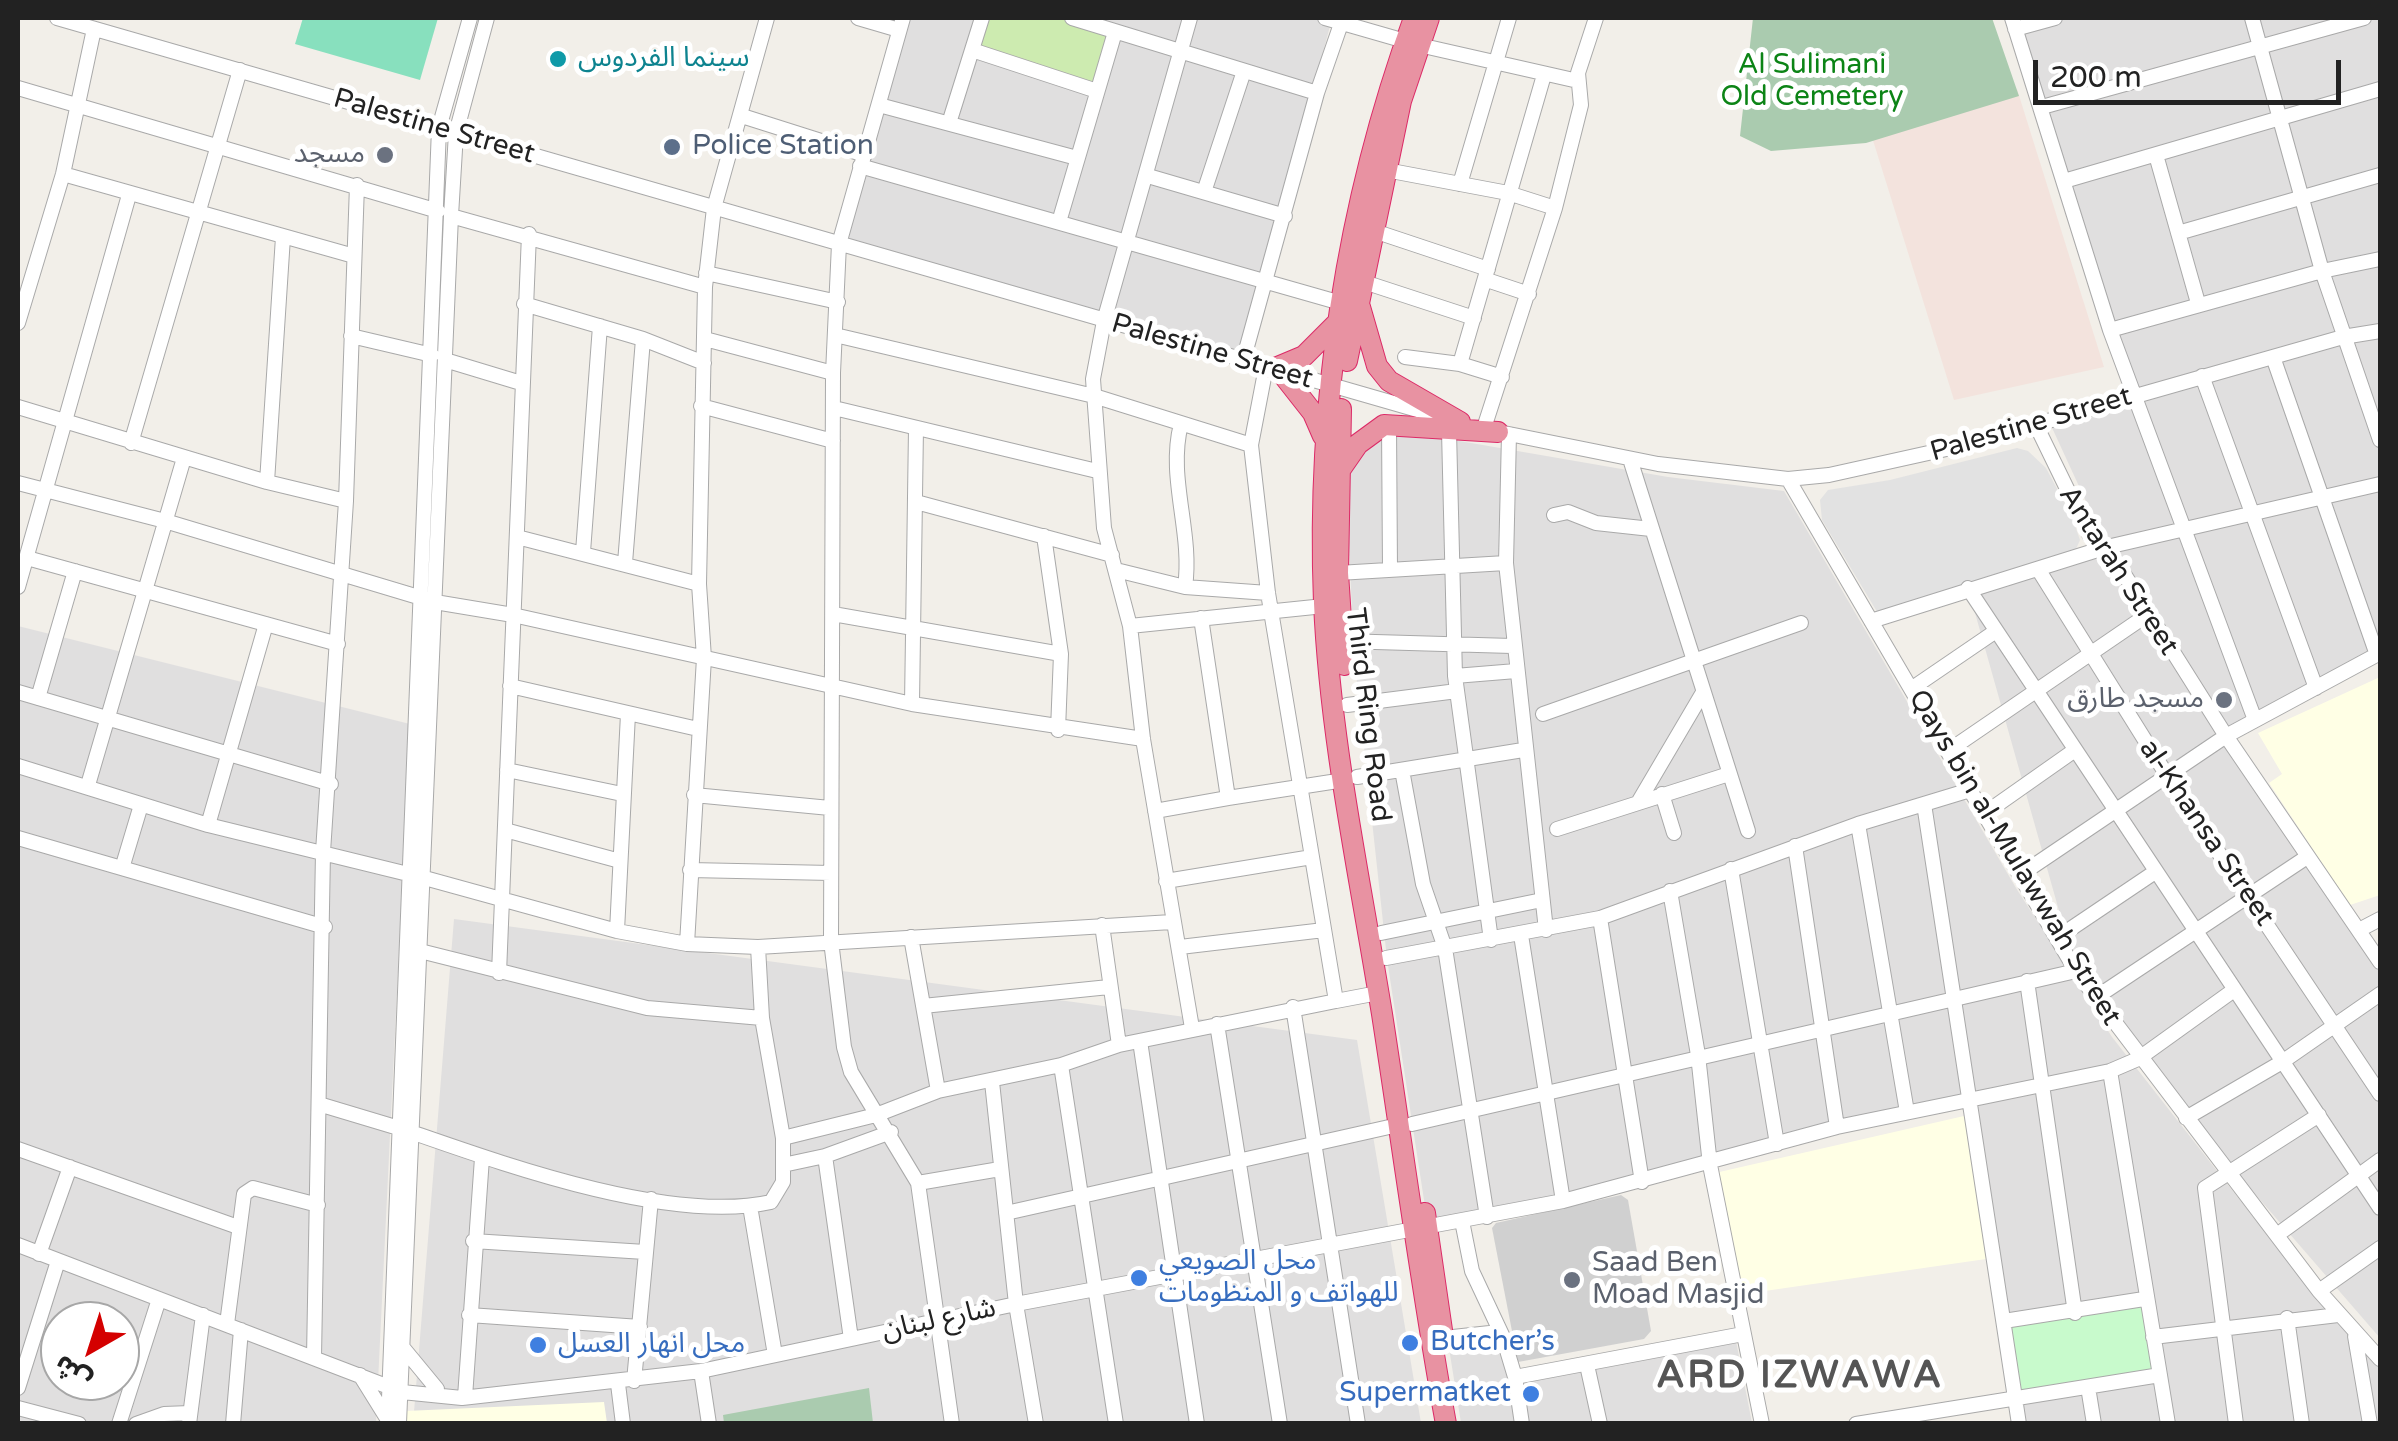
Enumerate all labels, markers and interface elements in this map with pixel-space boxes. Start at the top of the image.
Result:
scale bar [2038,40,2346,102]
place label: سينما الفردوس [578,42,749,76]
marker: سينما الفردوس [547,48,569,70]
park label: Al Sulimani Old Cemetery [1721,49,1903,115]
text: 200 m [2050,59,2142,96]
street label: Palestine Street [329,82,539,172]
place label: Police Station [692,130,874,164]
marker: Police Station [661,136,683,158]
place label: مسجد [294,138,365,172]
marker: مسجد [374,144,396,166]
street label: Palestine Street [1107,307,1317,397]
street label: Palestine Street [1926,380,2136,470]
street label: Antarah Street [2051,480,2185,662]
street label: Third Ring Road [1337,606,1397,824]
place label: مسجد طارق [2067,683,2204,717]
street label: Qays bin al-Mulawwah Street [1900,684,2128,1032]
marker: مسجد طارق [2213,689,2235,711]
street label: al-Khansa Street [2131,733,2281,933]
place label: محل الصويعي للهواتف و المنظومات [1159,1245,1398,1311]
place label: Saad Ben Moad Masjid [1592,1247,1764,1313]
marker: محل الصويعي للهواتف و المنظومات [1128,1267,1150,1289]
marker: Saad Ben Moad Masjid [1561,1269,1583,1291]
street label: شارع لبنان [879,1292,999,1348]
north arrow [40,1301,140,1401]
place label: Butcher’s [1430,1326,1555,1360]
place label: محل انهار العسل [558,1328,745,1362]
marker: Butcher’s [1399,1332,1421,1354]
marker: محل انهار العسل [527,1334,549,1356]
text: ش [47,1347,98,1398]
district label: ARD IZWAWA [1656,1354,1944,1400]
place label: Supermatket [1339,1377,1511,1411]
marker: Supermatket [1520,1383,1542,1405]

